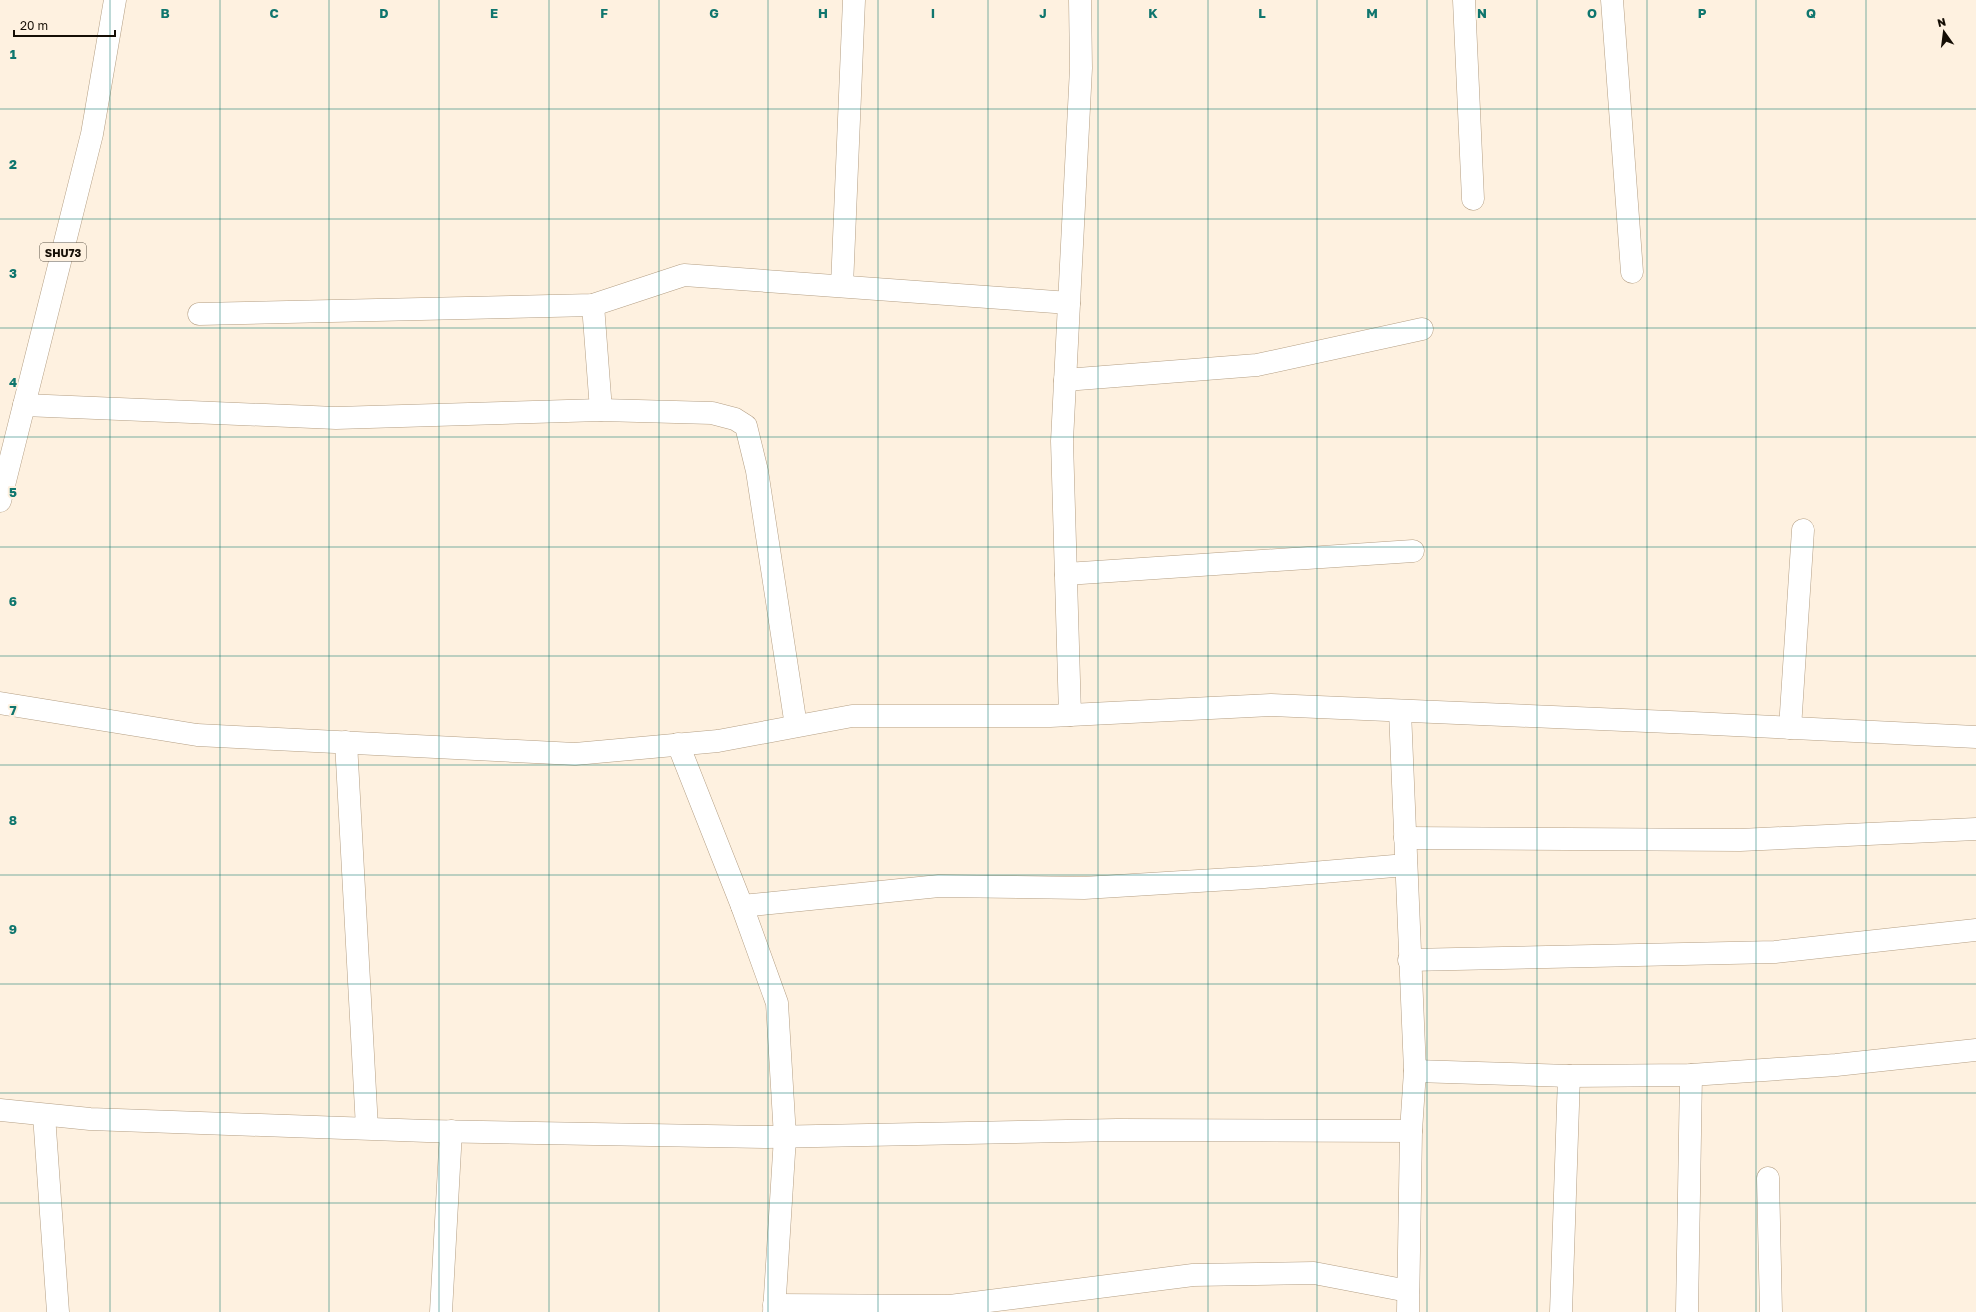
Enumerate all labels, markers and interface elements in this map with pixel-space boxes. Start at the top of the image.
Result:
text: B [160,5,170,21]
text: C [269,5,279,21]
text: D [379,5,389,21]
text: E [490,5,498,21]
text: F [600,5,608,21]
text: G [709,5,719,21]
text: H [818,5,828,21]
text: I [931,5,935,21]
text: J [1039,5,1047,21]
text: K [1148,5,1158,21]
text: L [1258,5,1266,21]
text: M [1366,5,1378,21]
text: N [1477,5,1487,21]
text: O [1587,5,1597,21]
text: P [1698,5,1707,21]
text: Q [1806,5,1816,21]
scale bar [14,12,115,38]
north arrow [1924,12,1964,52]
text: N [1936,14,1947,29]
text: 20 m [20,18,48,33]
text: 1 [10,46,17,62]
text: 2 [9,156,17,172]
road number: SHU73 [40,243,86,261]
text: 3 [9,265,17,281]
text: 4 [9,374,17,390]
text: 5 [9,484,17,500]
text: 6 [9,593,17,609]
text: 7 [9,702,17,718]
text: 8 [9,812,17,828]
text: 9 [9,921,17,937]

